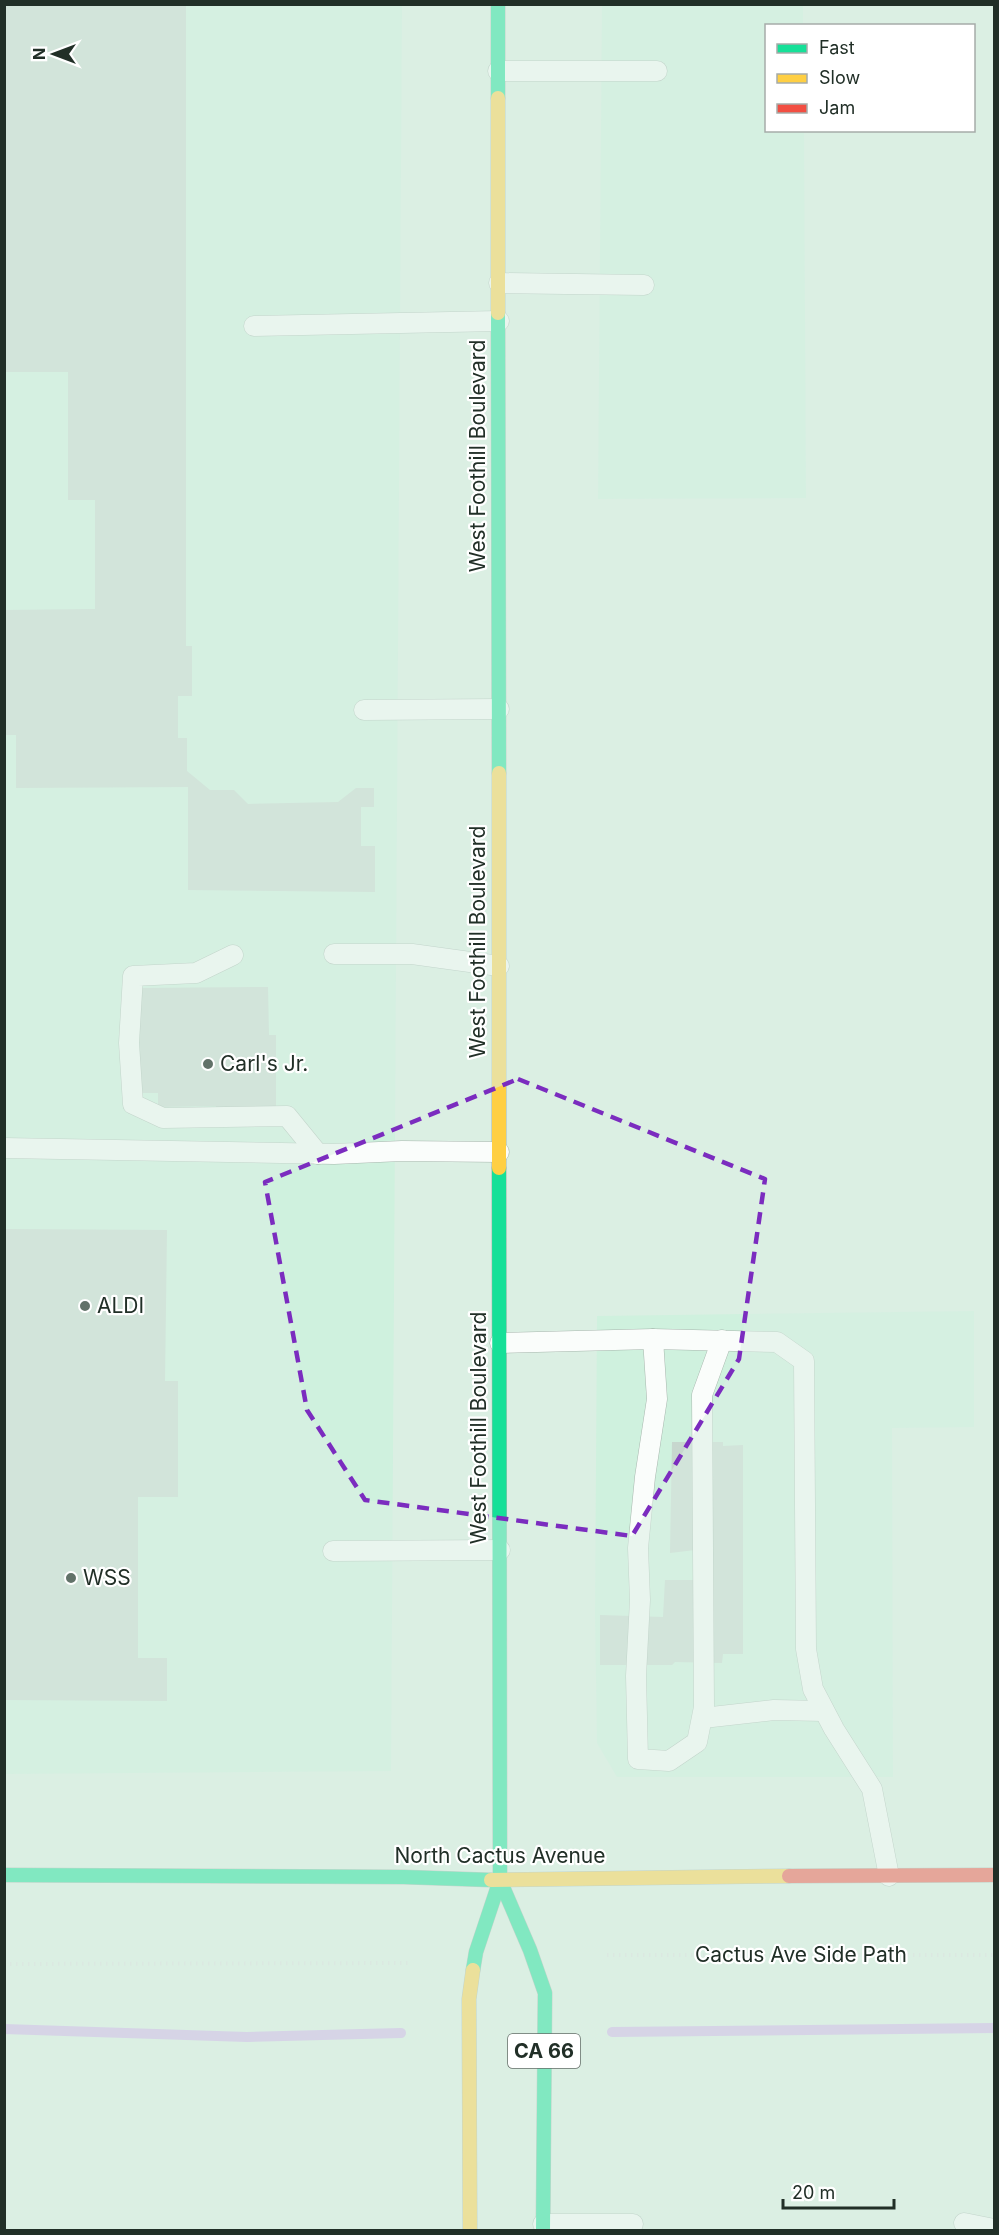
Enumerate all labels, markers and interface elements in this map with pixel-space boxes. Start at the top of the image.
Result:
north arrow [24,24,84,84]
legend [765,24,975,132]
text: Fast [819,37,855,58]
text: N [29,48,49,60]
text: Slow [819,67,860,88]
text: Jam [819,97,855,118]
street label: West Foothill Boulevard [465,340,490,572]
street label: West Foothill Boulevard [465,826,490,1058]
place label: Carl's Jr. [220,1051,308,1076]
marker: Carl's Jr. [201,1057,215,1071]
place label: ALDI [97,1293,144,1318]
marker: ALDI [78,1299,92,1313]
street label: West Foothill Boulevard [466,1312,491,1544]
place label: WSS [83,1565,131,1590]
marker: WSS [64,1571,78,1585]
street label: North Cactus Avenue [394,1843,606,1868]
street label: Cactus Ave Side Path [695,1942,907,1967]
road number: CA 66 [508,2034,580,2068]
scale bar [783,2172,894,2210]
text: 20 m [792,2182,835,2203]

